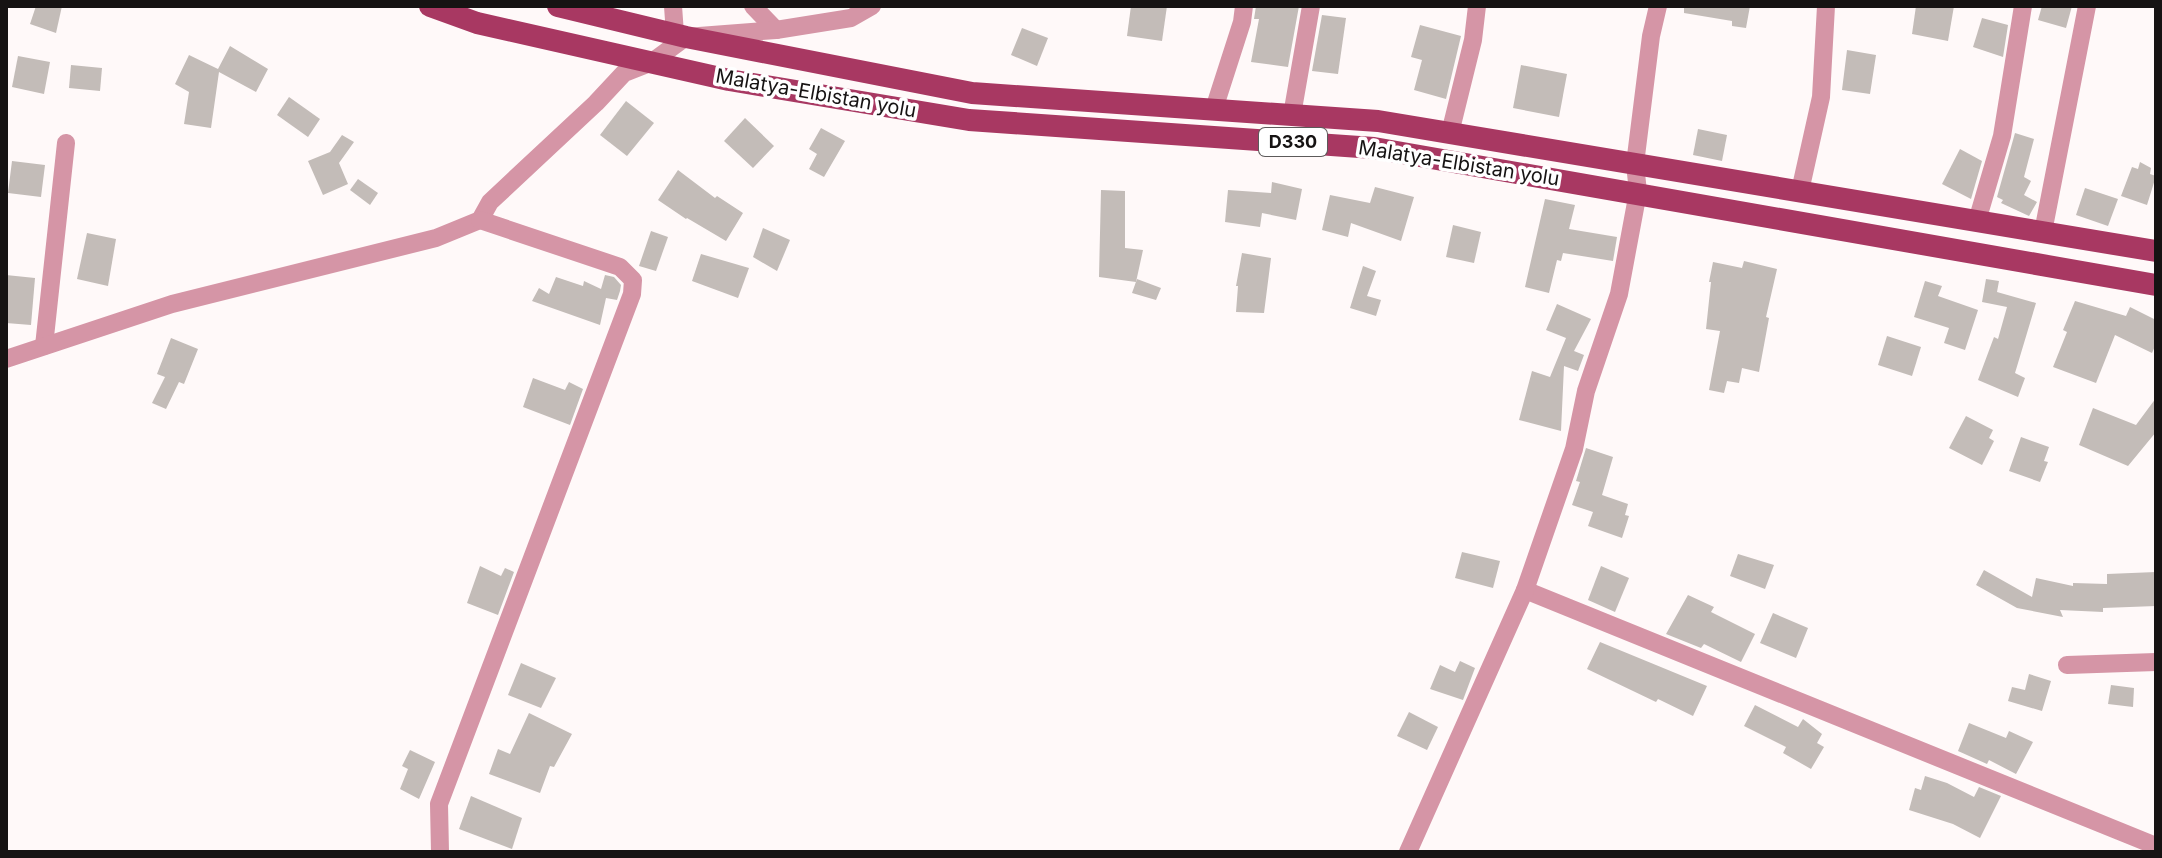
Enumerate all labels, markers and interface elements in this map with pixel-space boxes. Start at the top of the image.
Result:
street label: Malatya-Elbistan yolu [714,64,918,122]
road number: D330 [1259,128,1327,156]
street label: Malatya-Elbistan yolu [1357,135,1561,191]

